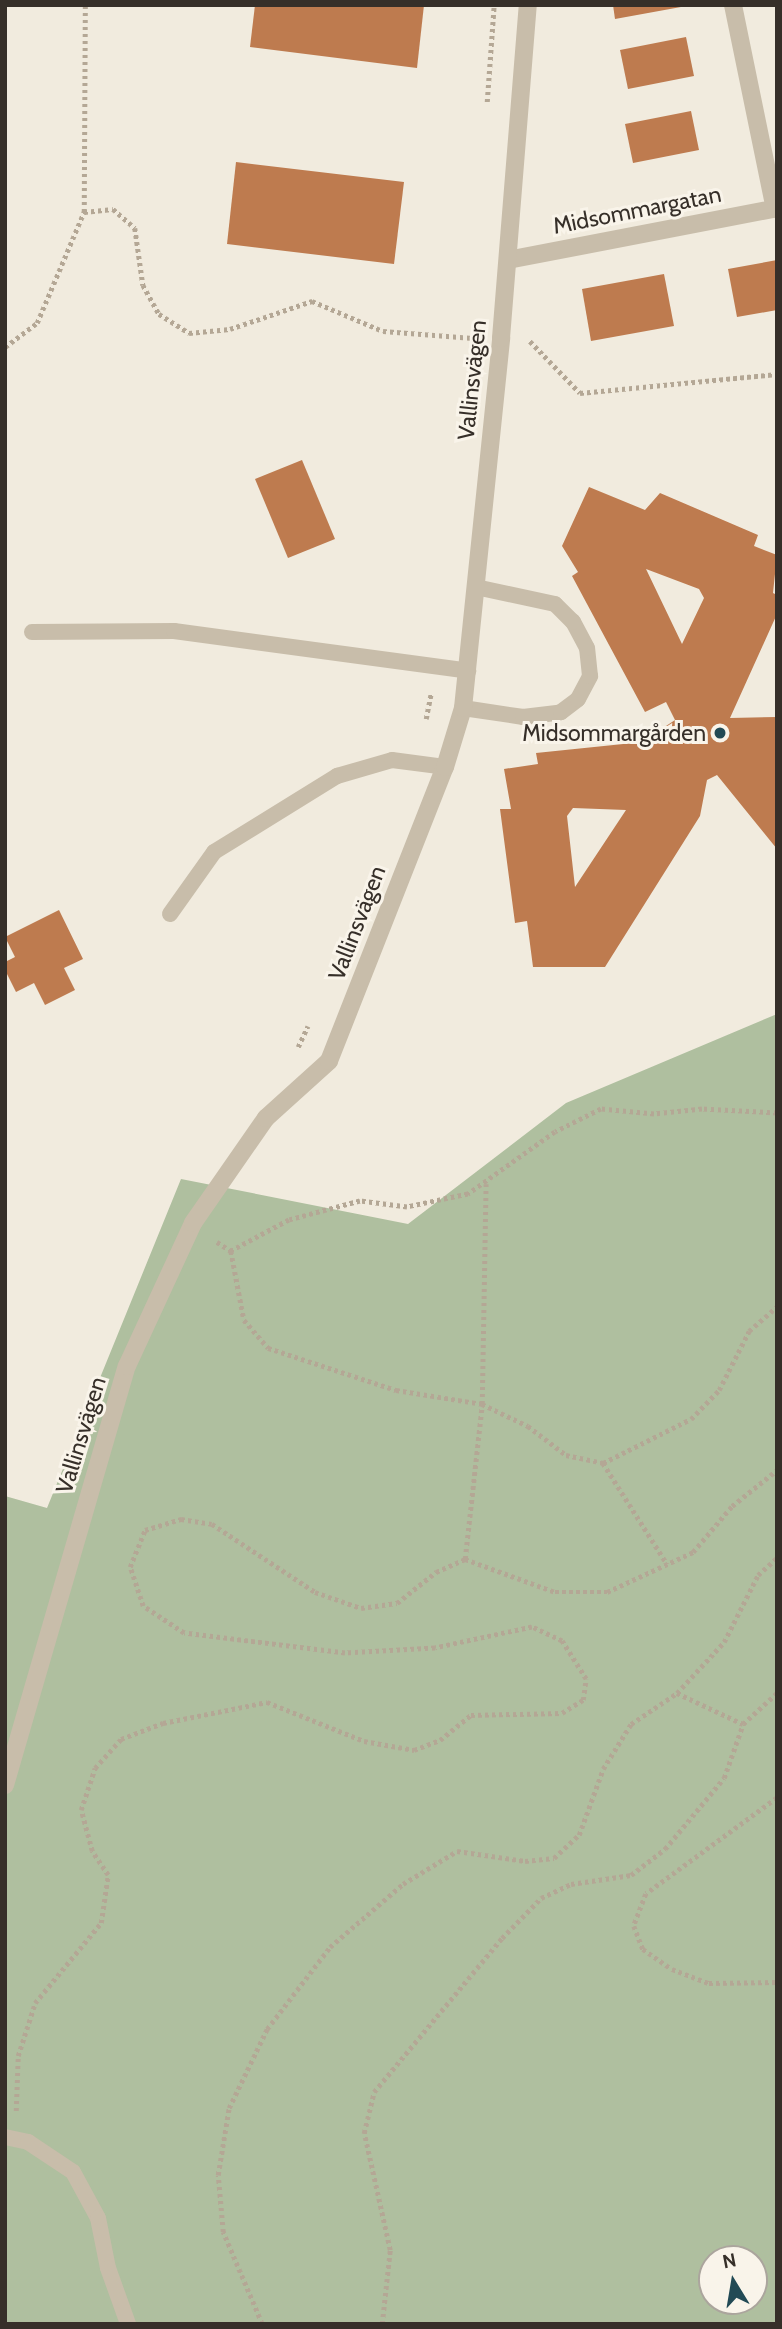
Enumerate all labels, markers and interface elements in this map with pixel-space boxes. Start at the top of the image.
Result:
street label: Midsommargatan [551,180,723,240]
street label: Vallinsvägen [452,319,492,441]
place label: Midsommargården [522,719,706,747]
marker: Midsommargården [712,725,728,741]
street label: Vallinsvägen [323,862,391,984]
street label: Vallinsvägen [50,1373,112,1497]
north arrow [698,2245,768,2315]
text: N [720,2248,738,2273]

